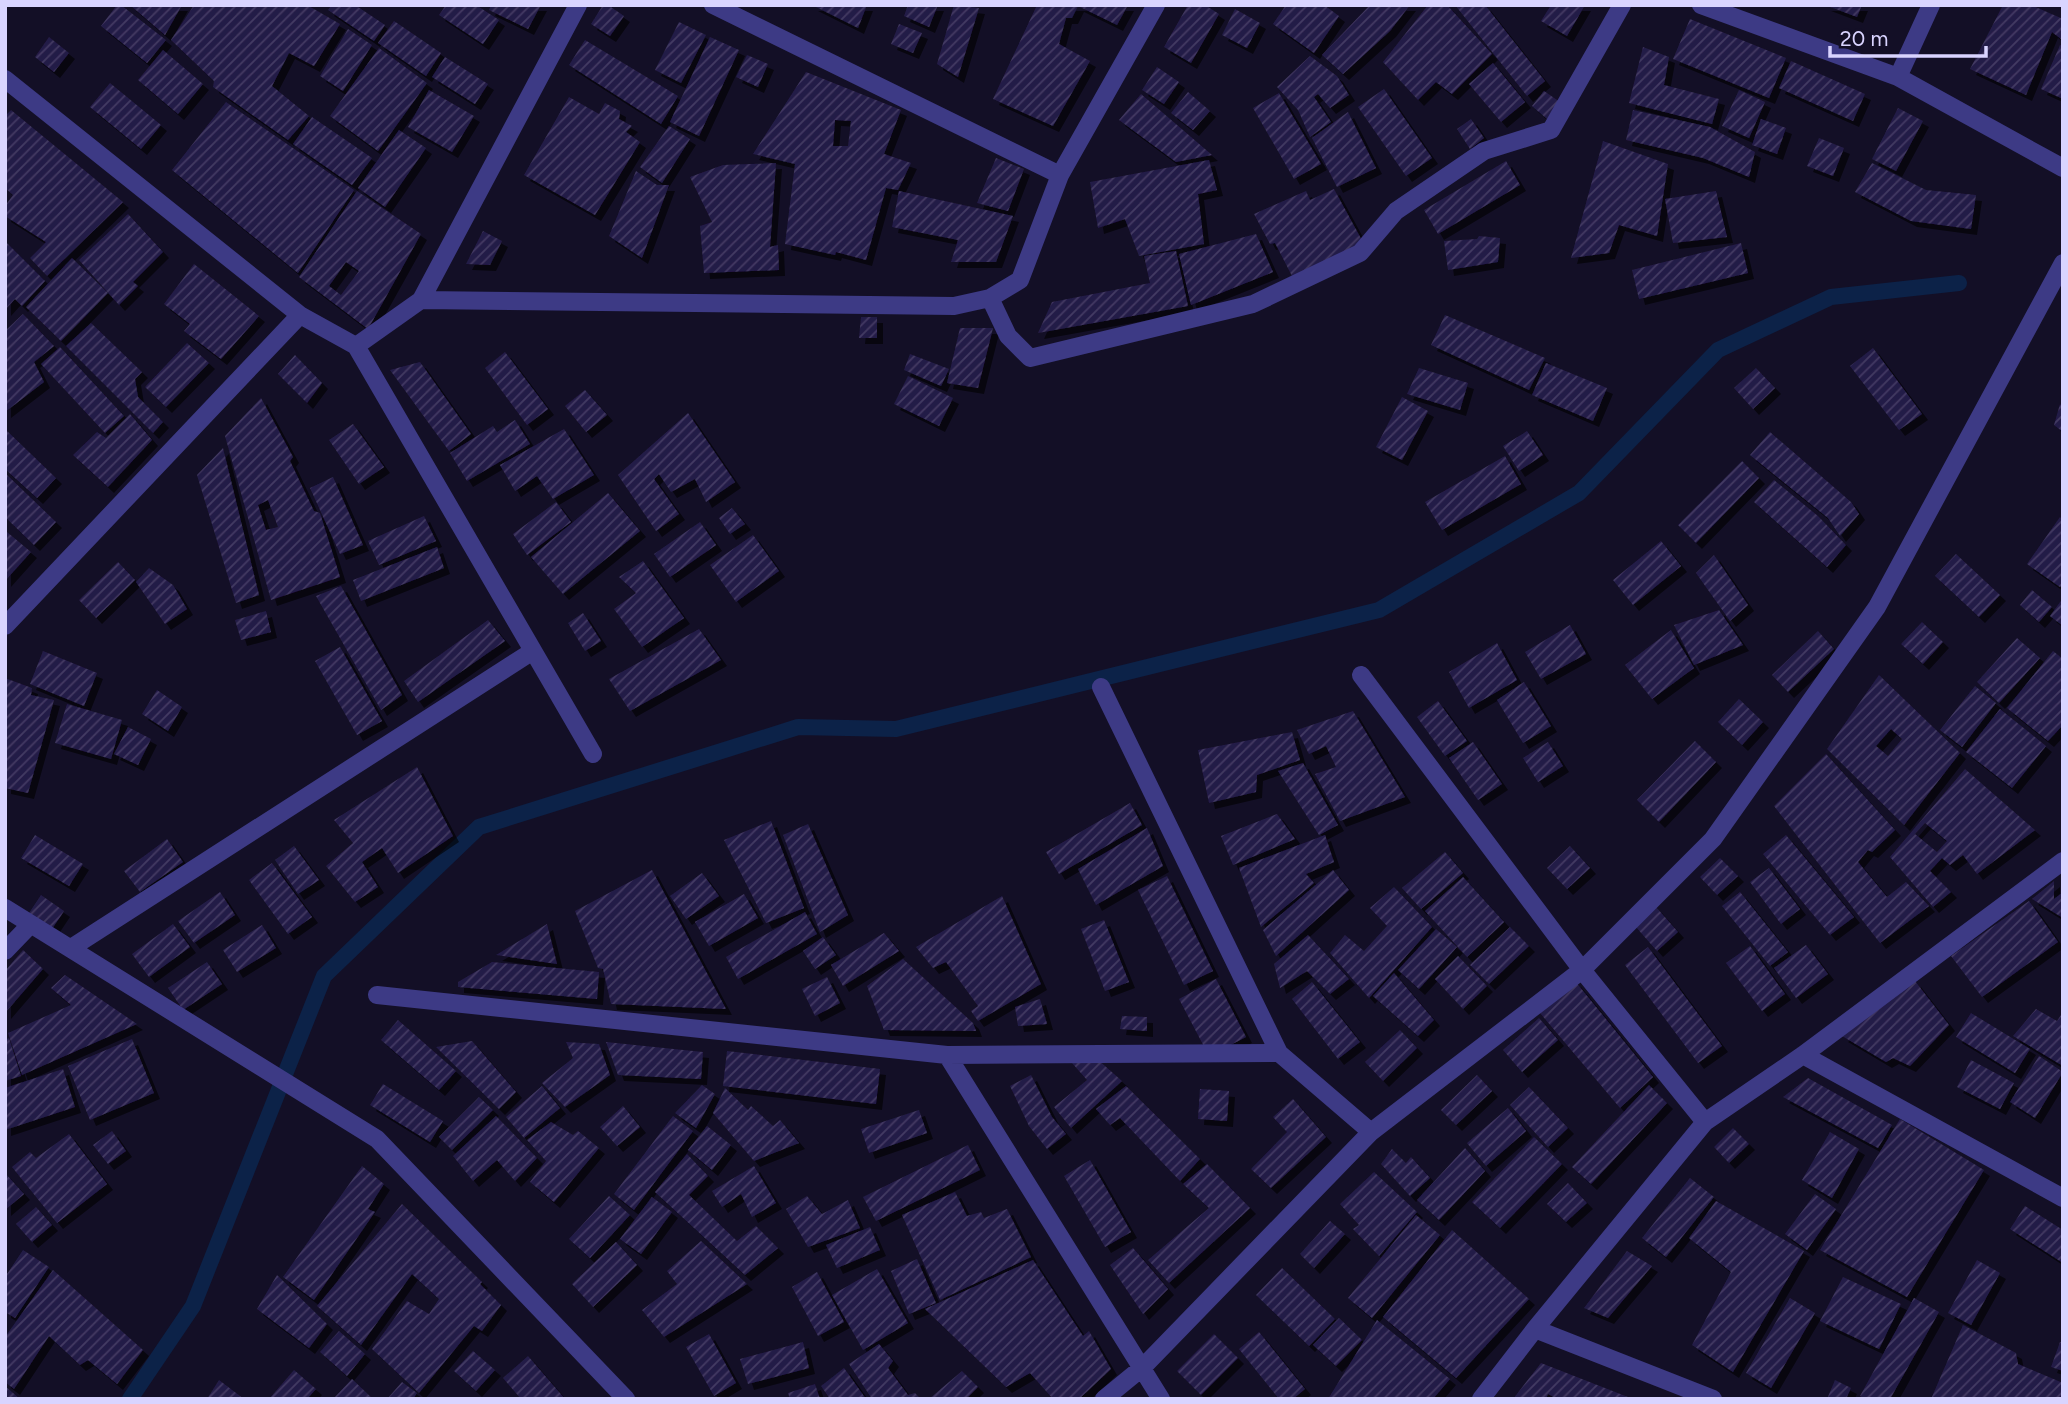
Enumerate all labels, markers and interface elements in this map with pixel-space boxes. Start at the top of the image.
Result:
scale bar [1830,14,1986,58]
text: 20 m [1840,26,1888,51]

